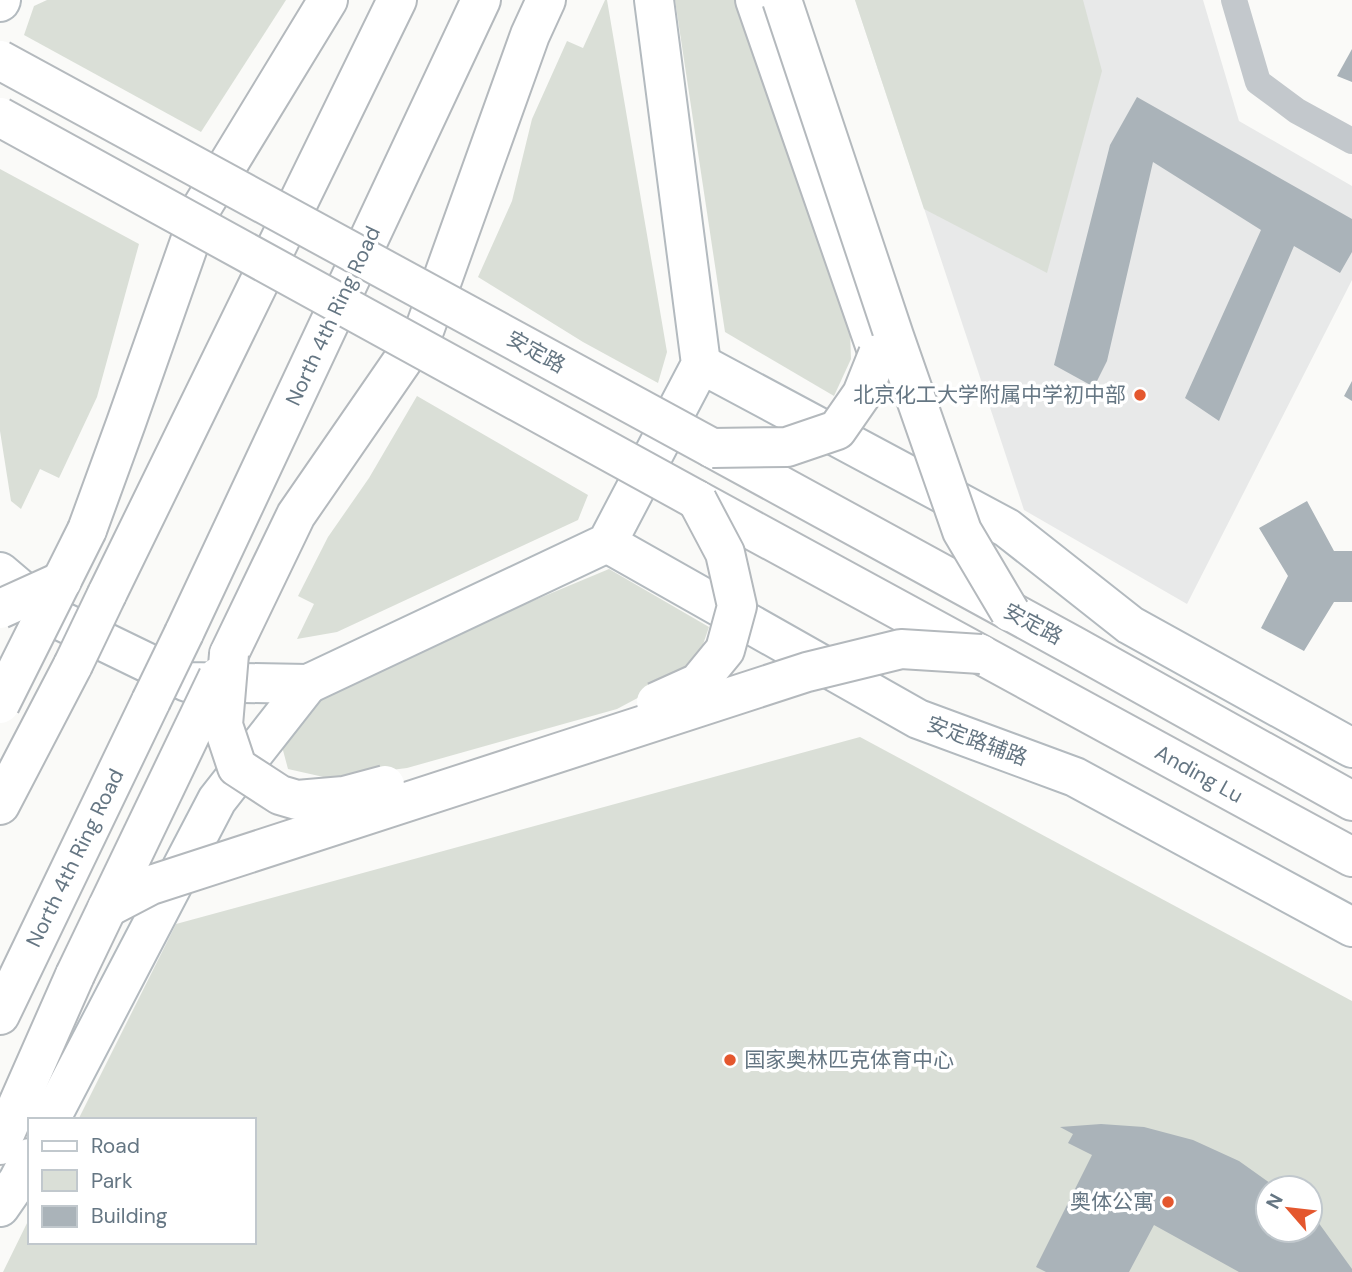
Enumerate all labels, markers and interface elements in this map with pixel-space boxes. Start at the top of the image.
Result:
street label: North 4th Ring Road [279,222,387,410]
street label: 安定路 [502,324,570,380]
place label: 北京化工大学附属中学初中部 [853,381,1126,409]
marker: 北京化工大学附属中学初中部 [1132,387,1148,403]
street label: 安定路 [999,597,1067,651]
street label: 安定路辅路 [923,710,1031,772]
street label: Anding Lu [1150,738,1248,810]
street label: North 4th Ring Road [20,764,130,952]
place label: 国家奥林匹克体育中心 [744,1046,954,1074]
marker: 国家奥林匹克体育中心 [722,1052,738,1068]
legend [28,1118,256,1244]
text: Road [91,1132,140,1160]
text: Park [91,1167,133,1195]
north arrow [1254,1174,1324,1244]
place label: 奥体公寓 [1070,1188,1154,1216]
text: N [1260,1189,1289,1213]
marker: 奥体公寓 [1160,1194,1176,1210]
text: Building [91,1202,168,1230]

